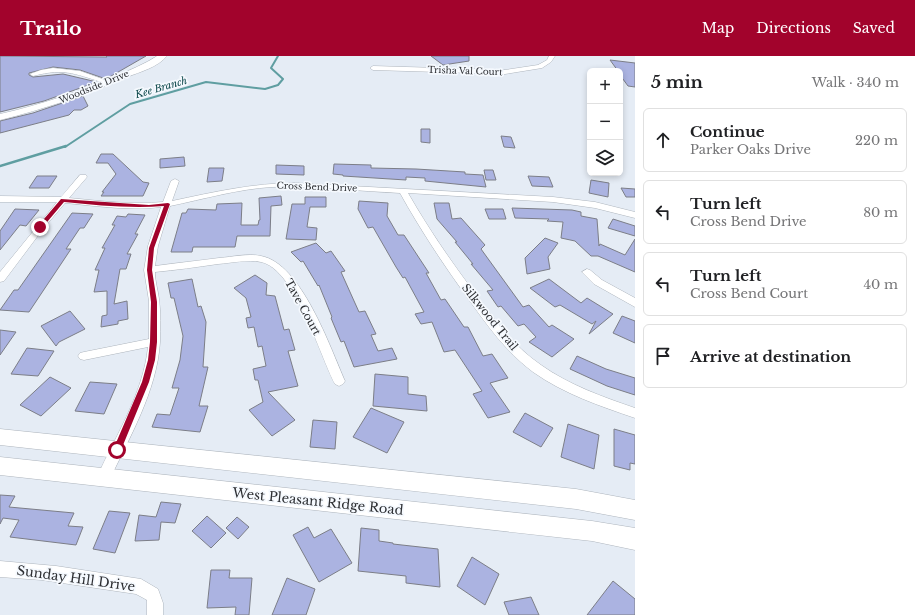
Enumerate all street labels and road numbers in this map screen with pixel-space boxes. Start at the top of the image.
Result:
street label: Trisha Val Court [427,64,503,77]
street label: Woodside Drive [56,67,130,106]
street label: Cross Bend Drive [276,180,358,193]
street label: Tave Court [282,276,325,338]
street label: Silkwood Trail [459,281,521,353]
street label: West Pleasant Ridge Road [231,484,404,519]
street label: Sunday Hill Drive [16,562,136,595]

